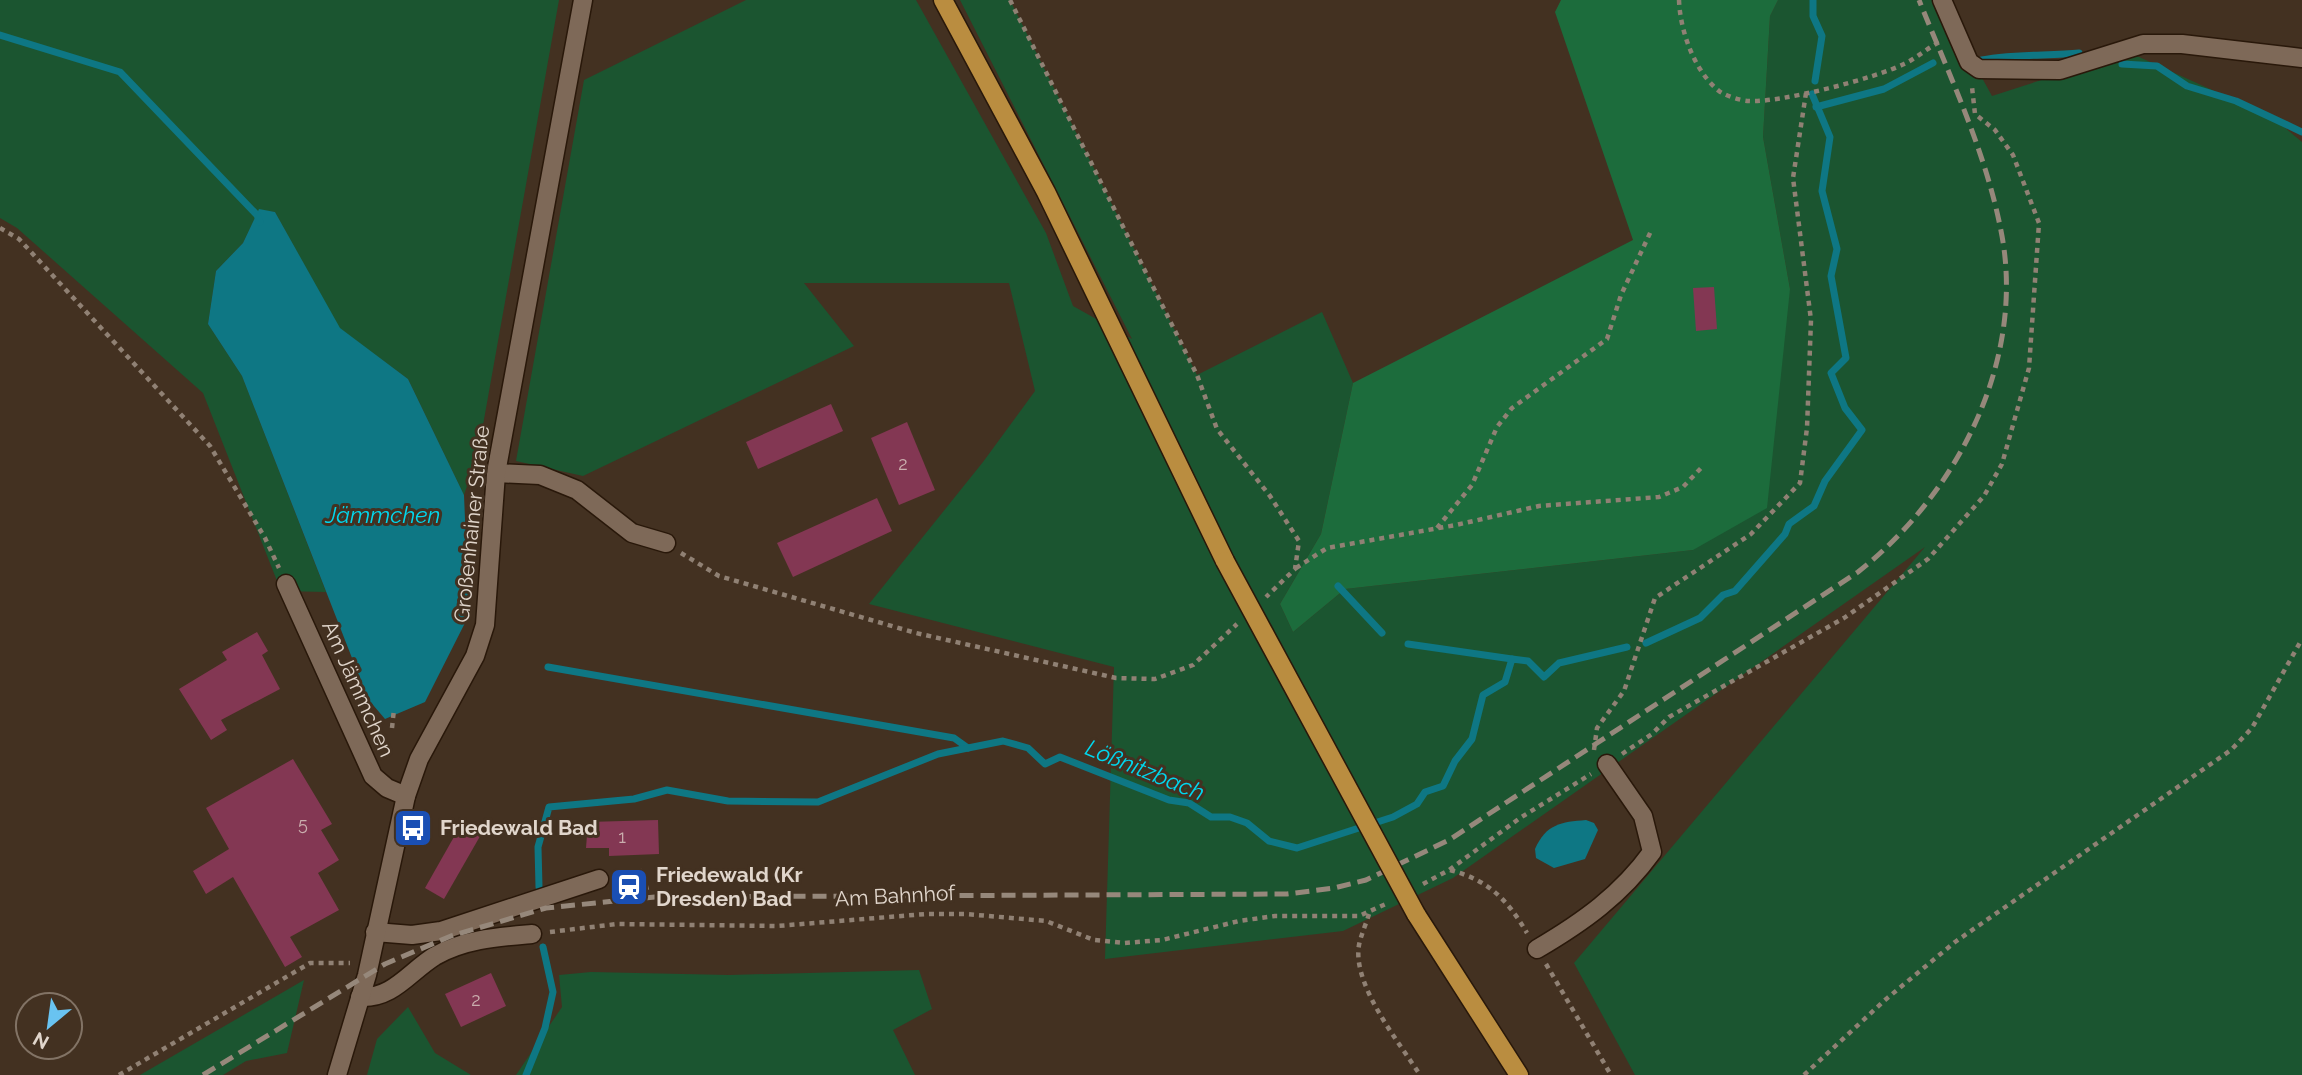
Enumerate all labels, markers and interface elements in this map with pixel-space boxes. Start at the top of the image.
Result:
street label: Großenhainer Straße [449,424,494,624]
house number: 2 [898,453,908,474]
water label: Jämmchen [325,501,440,528]
street label: Am Jämmchen [317,617,400,761]
water label: Lößnitzbach [1082,733,1209,806]
bus stop icon: Friedewald Bad [392,807,434,849]
house number: 5 [298,813,308,834]
place label: Friedewald Bad [440,815,598,840]
house number: 1 [618,826,626,847]
place label: Friedewald (Kr Dresden) Bad [656,862,803,911]
station icon: Friedewald (Kr Dresden) Bad [608,866,650,908]
street label: Am Bahnhof [834,880,957,911]
house number: 2 [471,989,481,1010]
north arrow [14,991,84,1061]
text: N [29,1028,52,1054]

